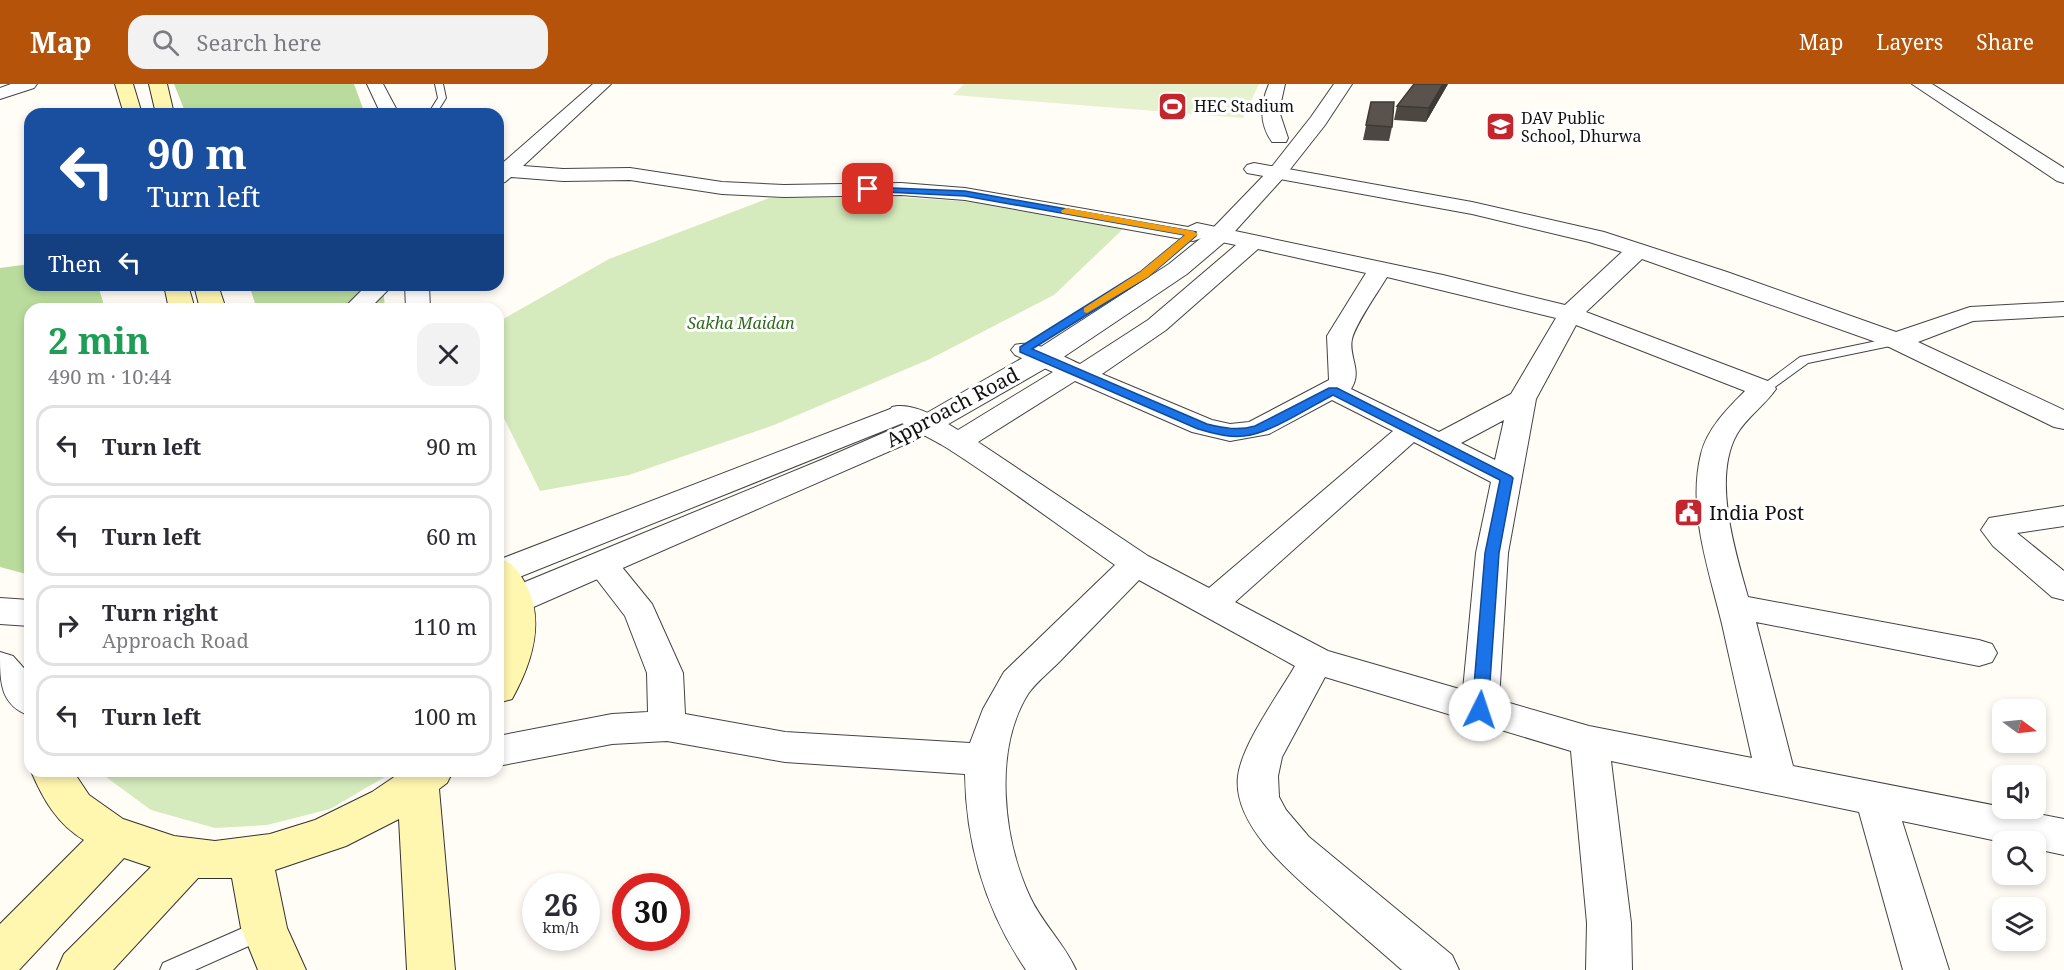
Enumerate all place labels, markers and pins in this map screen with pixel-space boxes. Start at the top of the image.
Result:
sports icon: HEC Stadium [1157,90,1189,122]
place label: HEC Stadium [1194,95,1294,117]
place label: DAV Public School, Dhurwa [1521,107,1642,147]
school or university icon: DAV Public School, Dhurwa [1484,111,1516,143]
pin [842,163,893,214]
public building icon: India Post [1672,496,1704,528]
place label: India Post [1709,499,1804,526]

